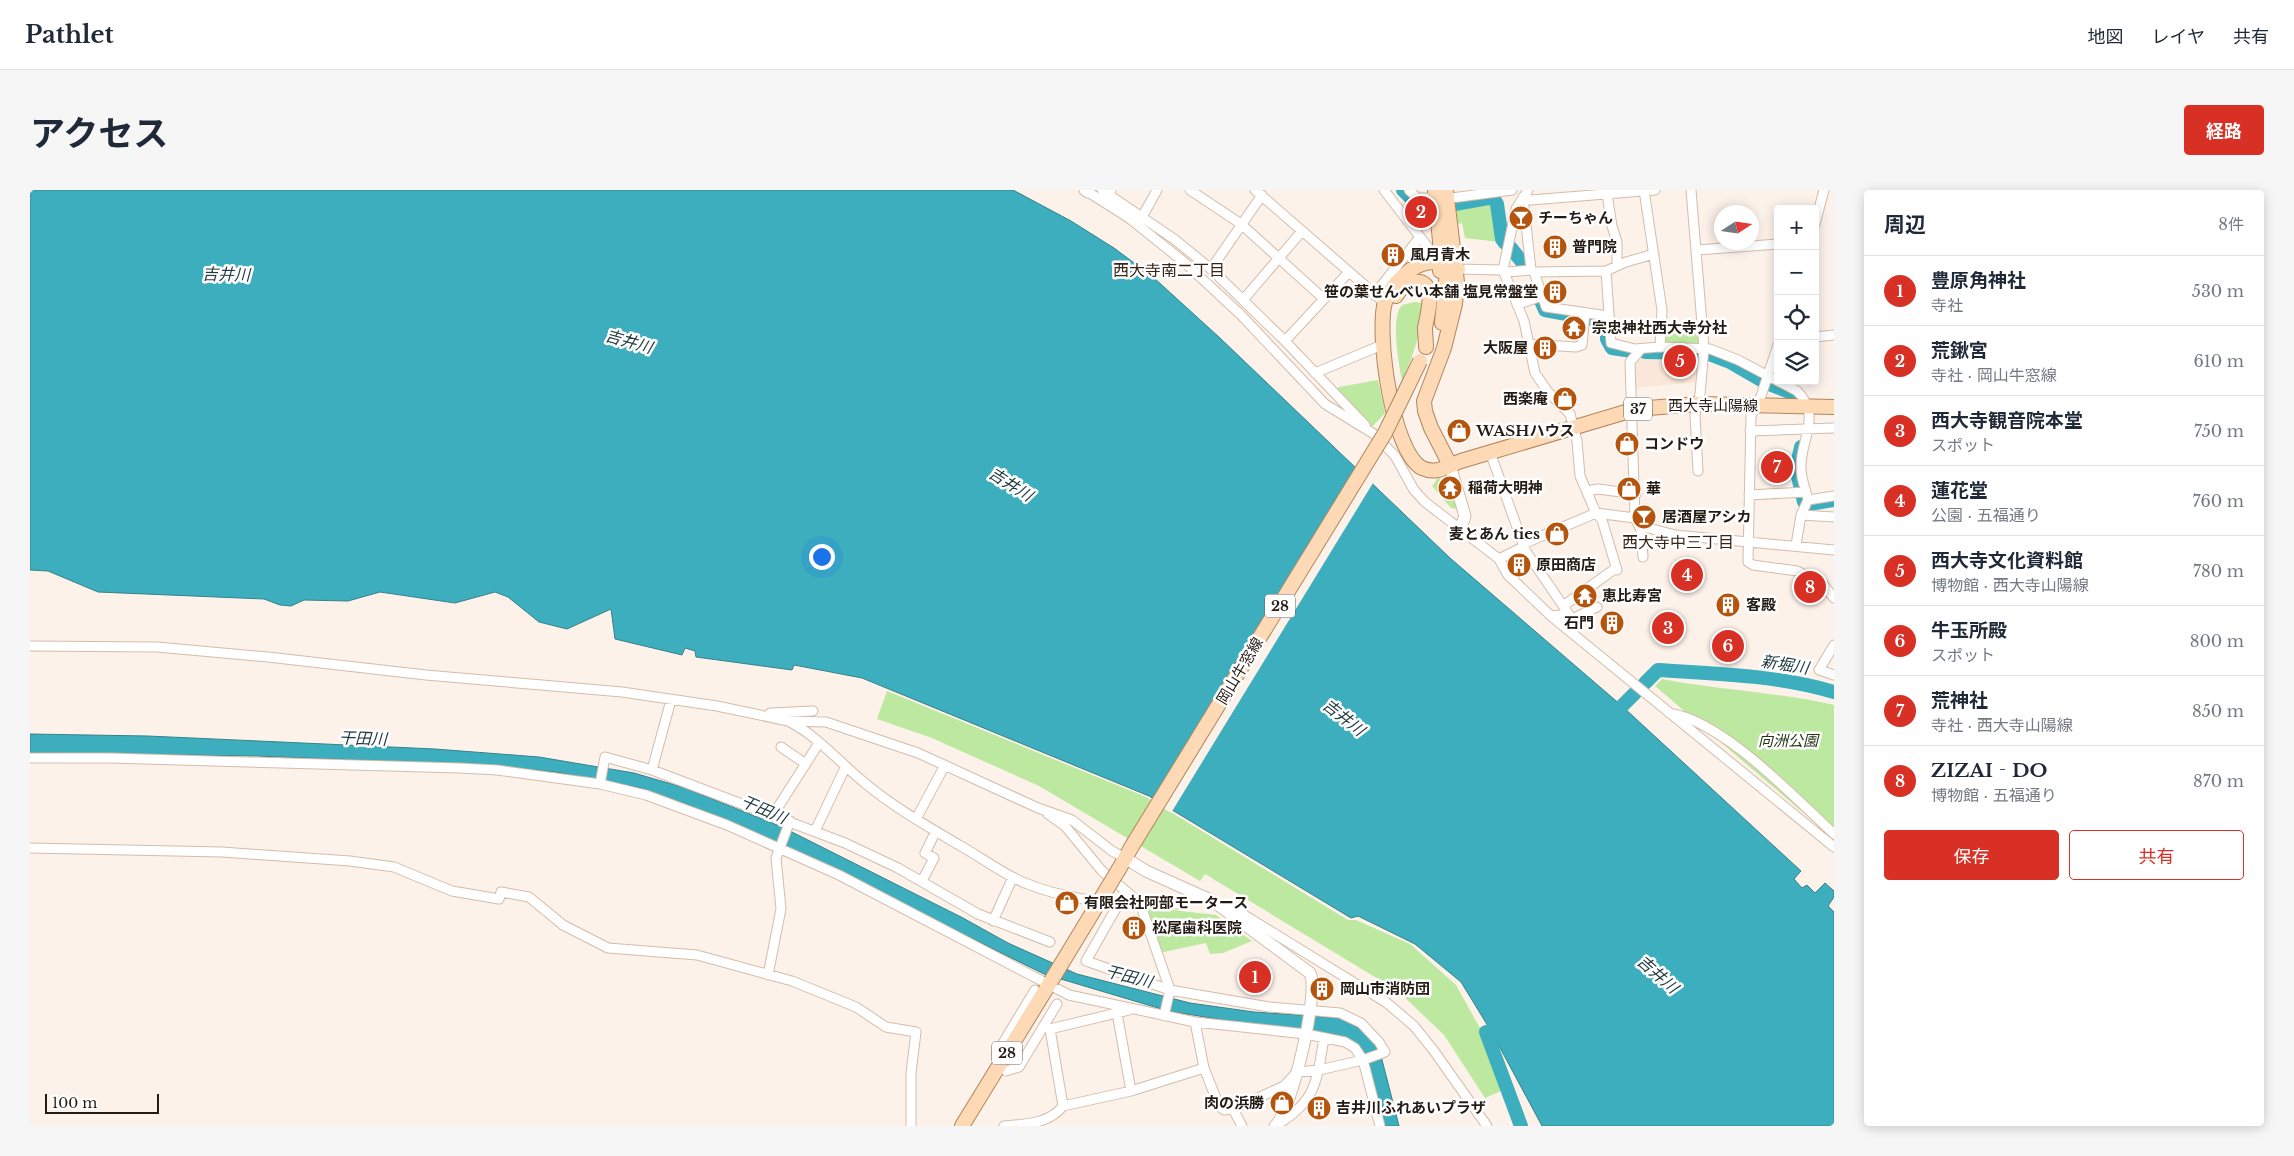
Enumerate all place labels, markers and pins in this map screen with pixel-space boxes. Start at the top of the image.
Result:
pin: 2 [1405,193,1437,231]
bar icon: チーちゃん [1508,205,1534,231]
place label: チーちゃん [1538,208,1613,227]
building icon: 普門院 [1542,234,1568,260]
place label: 普門院 [1572,237,1617,256]
building icon: 風月青木 [1380,242,1406,268]
place label: 風月青木 [1410,245,1470,264]
building icon: 笹の葉せんべい本舗 塩見常盤堂 [1542,279,1568,305]
place label: 笹の葉せんべい本舗 塩見常盤堂 [1324,282,1538,301]
temple icon: 宗忠神社西大寺分社 [1561,315,1587,341]
place label: 宗忠神社西大寺分社 [1592,318,1727,337]
building icon: 大阪屋 [1532,335,1558,361]
place label: 大阪屋 [1483,338,1528,357]
pin: 5 [1664,342,1696,380]
shop icon: 西楽庵 [1552,386,1578,412]
place label: 西楽庵 [1503,389,1548,408]
shop icon: WASHハウス [1446,418,1472,444]
place label: WASHハウス [1475,421,1574,440]
shop icon: コンドウ [1614,431,1640,457]
place label: コンドウ [1644,434,1704,453]
pin: 7 [1761,448,1793,486]
temple icon: 稲荷大明神 [1437,475,1463,501]
shop icon: 華 [1616,476,1642,502]
place label: 稲荷大明神 [1468,478,1543,497]
place label: 華 [1646,479,1661,498]
bar icon: 居酒屋アシカ [1631,504,1657,530]
place label: 居酒屋アシカ [1662,507,1751,526]
shop icon: 麦とあん ties [1544,521,1570,547]
place label: 麦とあん ties [1449,524,1540,543]
building icon: 原田商店 [1506,552,1532,578]
place label: 原田商店 [1536,555,1596,574]
pin: 4 [1671,556,1703,594]
pin: 8 [1794,568,1826,606]
temple icon: 恵比寿宮 [1572,583,1598,609]
place label: 恵比寿宮 [1602,586,1662,605]
building icon: 客殿 [1715,592,1741,618]
place label: 客殿 [1746,595,1776,614]
pin: 3 [1652,609,1684,647]
building icon: 石門 [1599,610,1625,636]
place label: 石門 [1564,613,1594,632]
pin: 6 [1712,627,1744,665]
shop icon: 有限会社阿部モータース [1054,890,1080,916]
place label: 有限会社阿部モータース [1084,893,1248,912]
building icon: 松尾歯科医院 [1121,915,1147,941]
place label: 松尾歯科医院 [1152,918,1242,937]
pin: 1 [1239,958,1271,996]
building icon: 岡山市消防団 [1309,976,1335,1002]
place label: 岡山市消防団 [1340,979,1430,998]
shop icon: 肉の浜勝 [1269,1090,1295,1116]
place label: 肉の浜勝 [1204,1093,1264,1112]
building icon: 吉井川ふれあいプラザ [1306,1095,1332,1121]
place label: 吉井川ふれあいプラザ [1336,1098,1486,1117]

